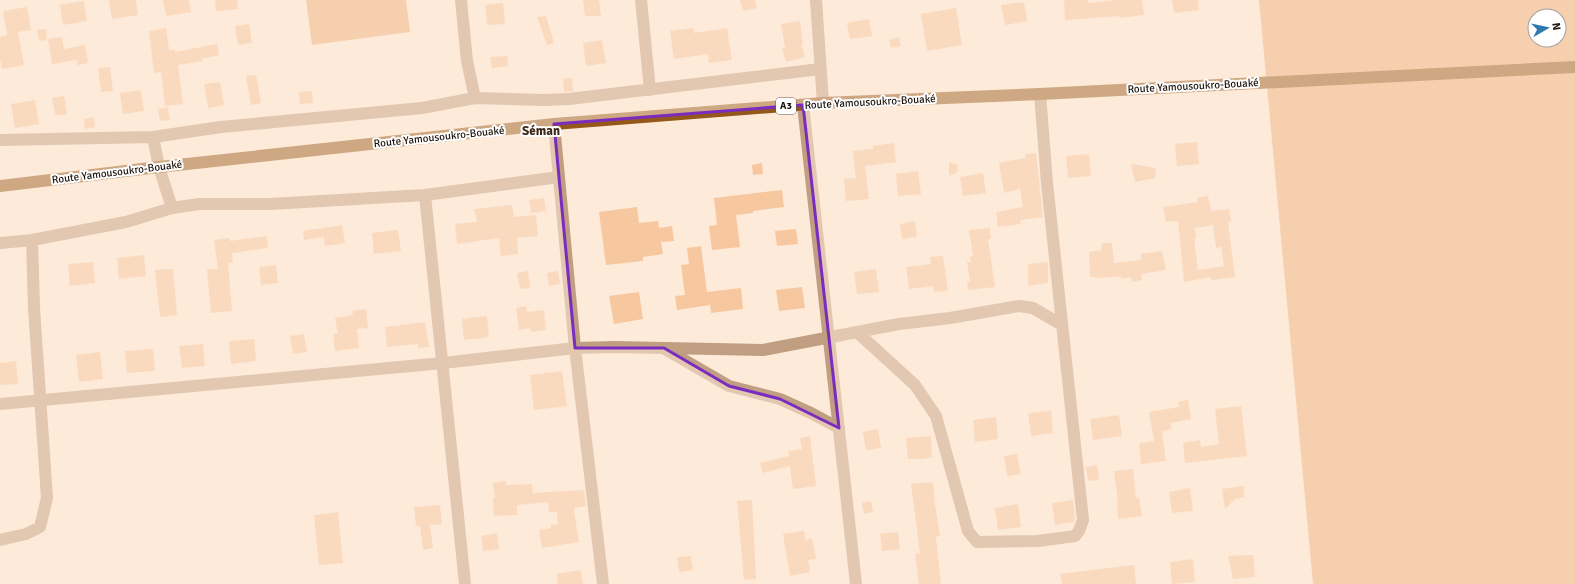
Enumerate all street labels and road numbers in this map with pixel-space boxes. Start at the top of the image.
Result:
street label: Route Yamousoukro-Bouaké [1127,76,1259,96]
street label: Route Yamousoukro-Bouaké [804,92,936,112]
road number: A3 [776,98,796,114]
street label: Route Yamousoukro-Bouaké [373,124,505,150]
street label: Route Yamousoukro-Bouaké [51,158,183,186]

